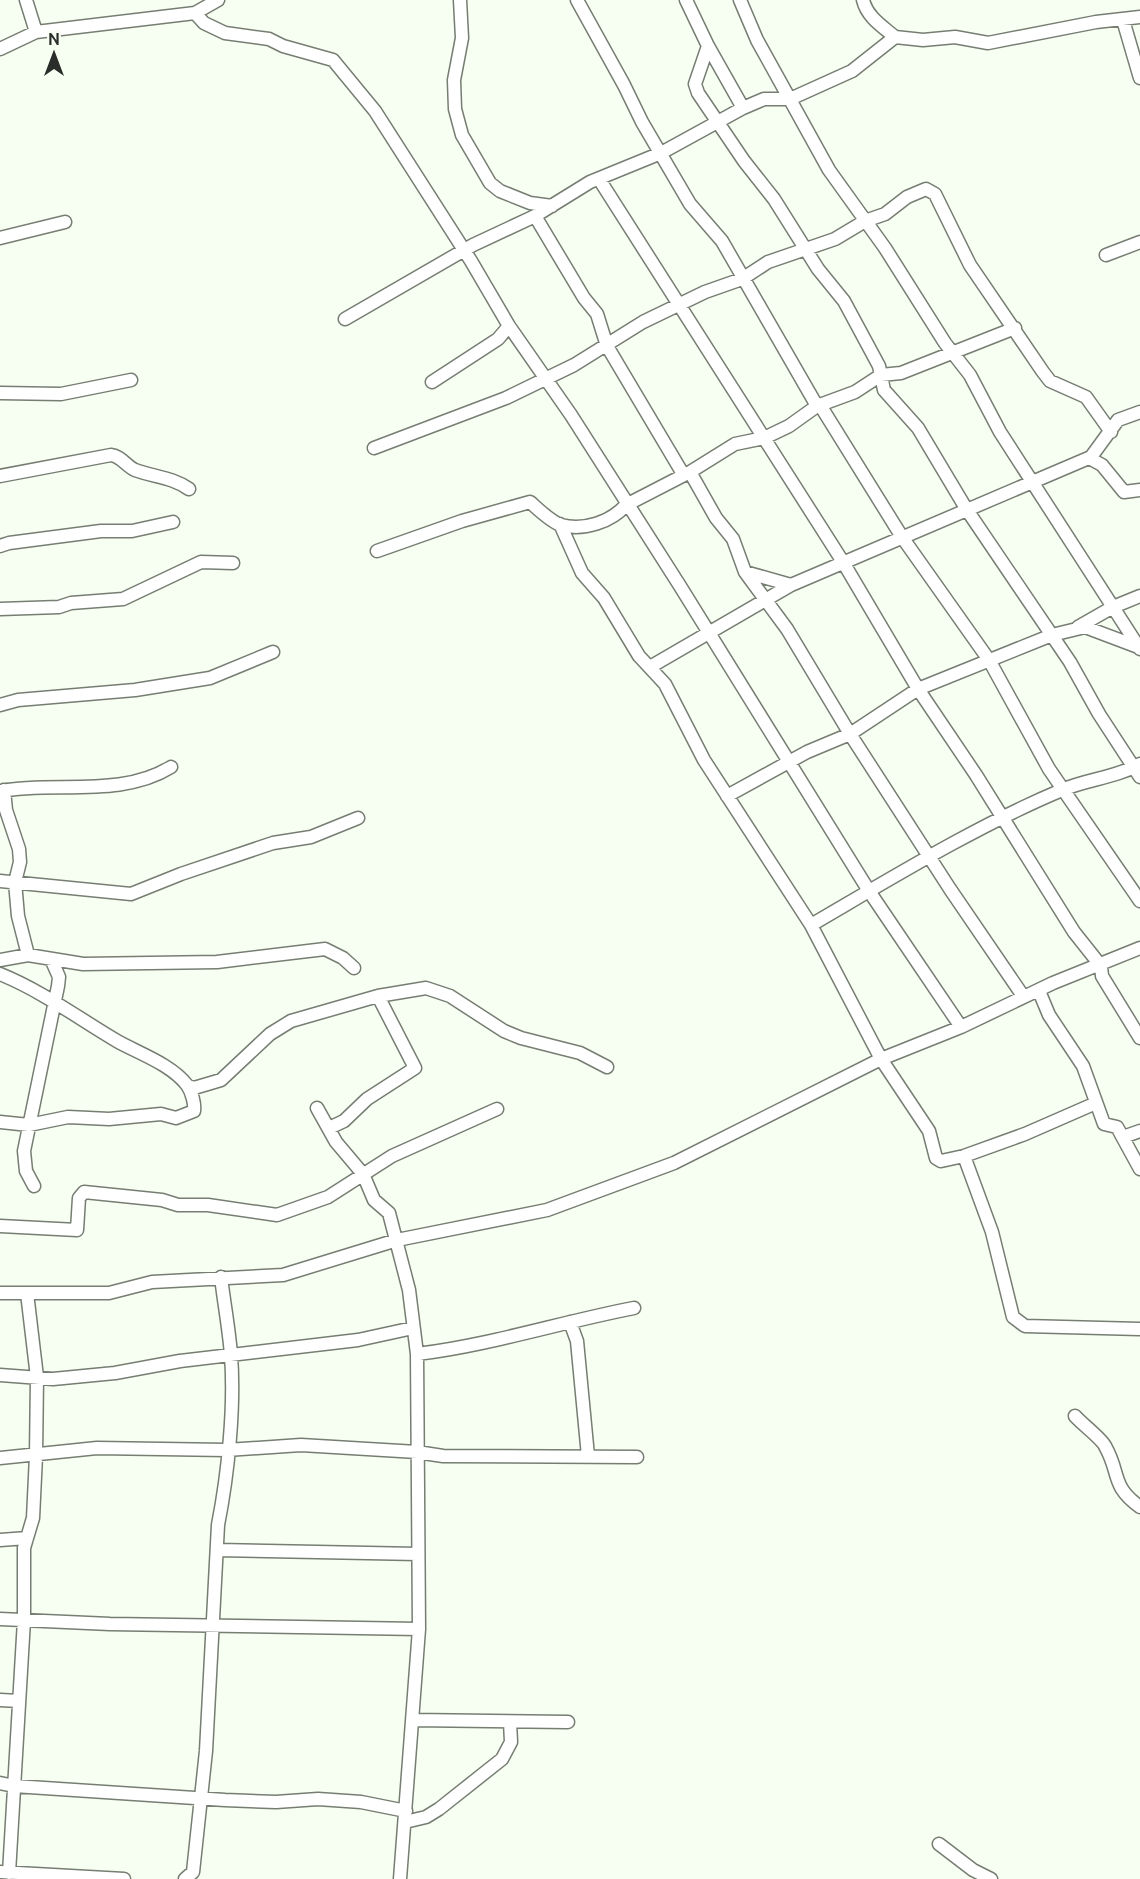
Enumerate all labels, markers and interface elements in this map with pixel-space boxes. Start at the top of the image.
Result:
north arrow [24,24,84,84]
text: N [48,30,60,48]

